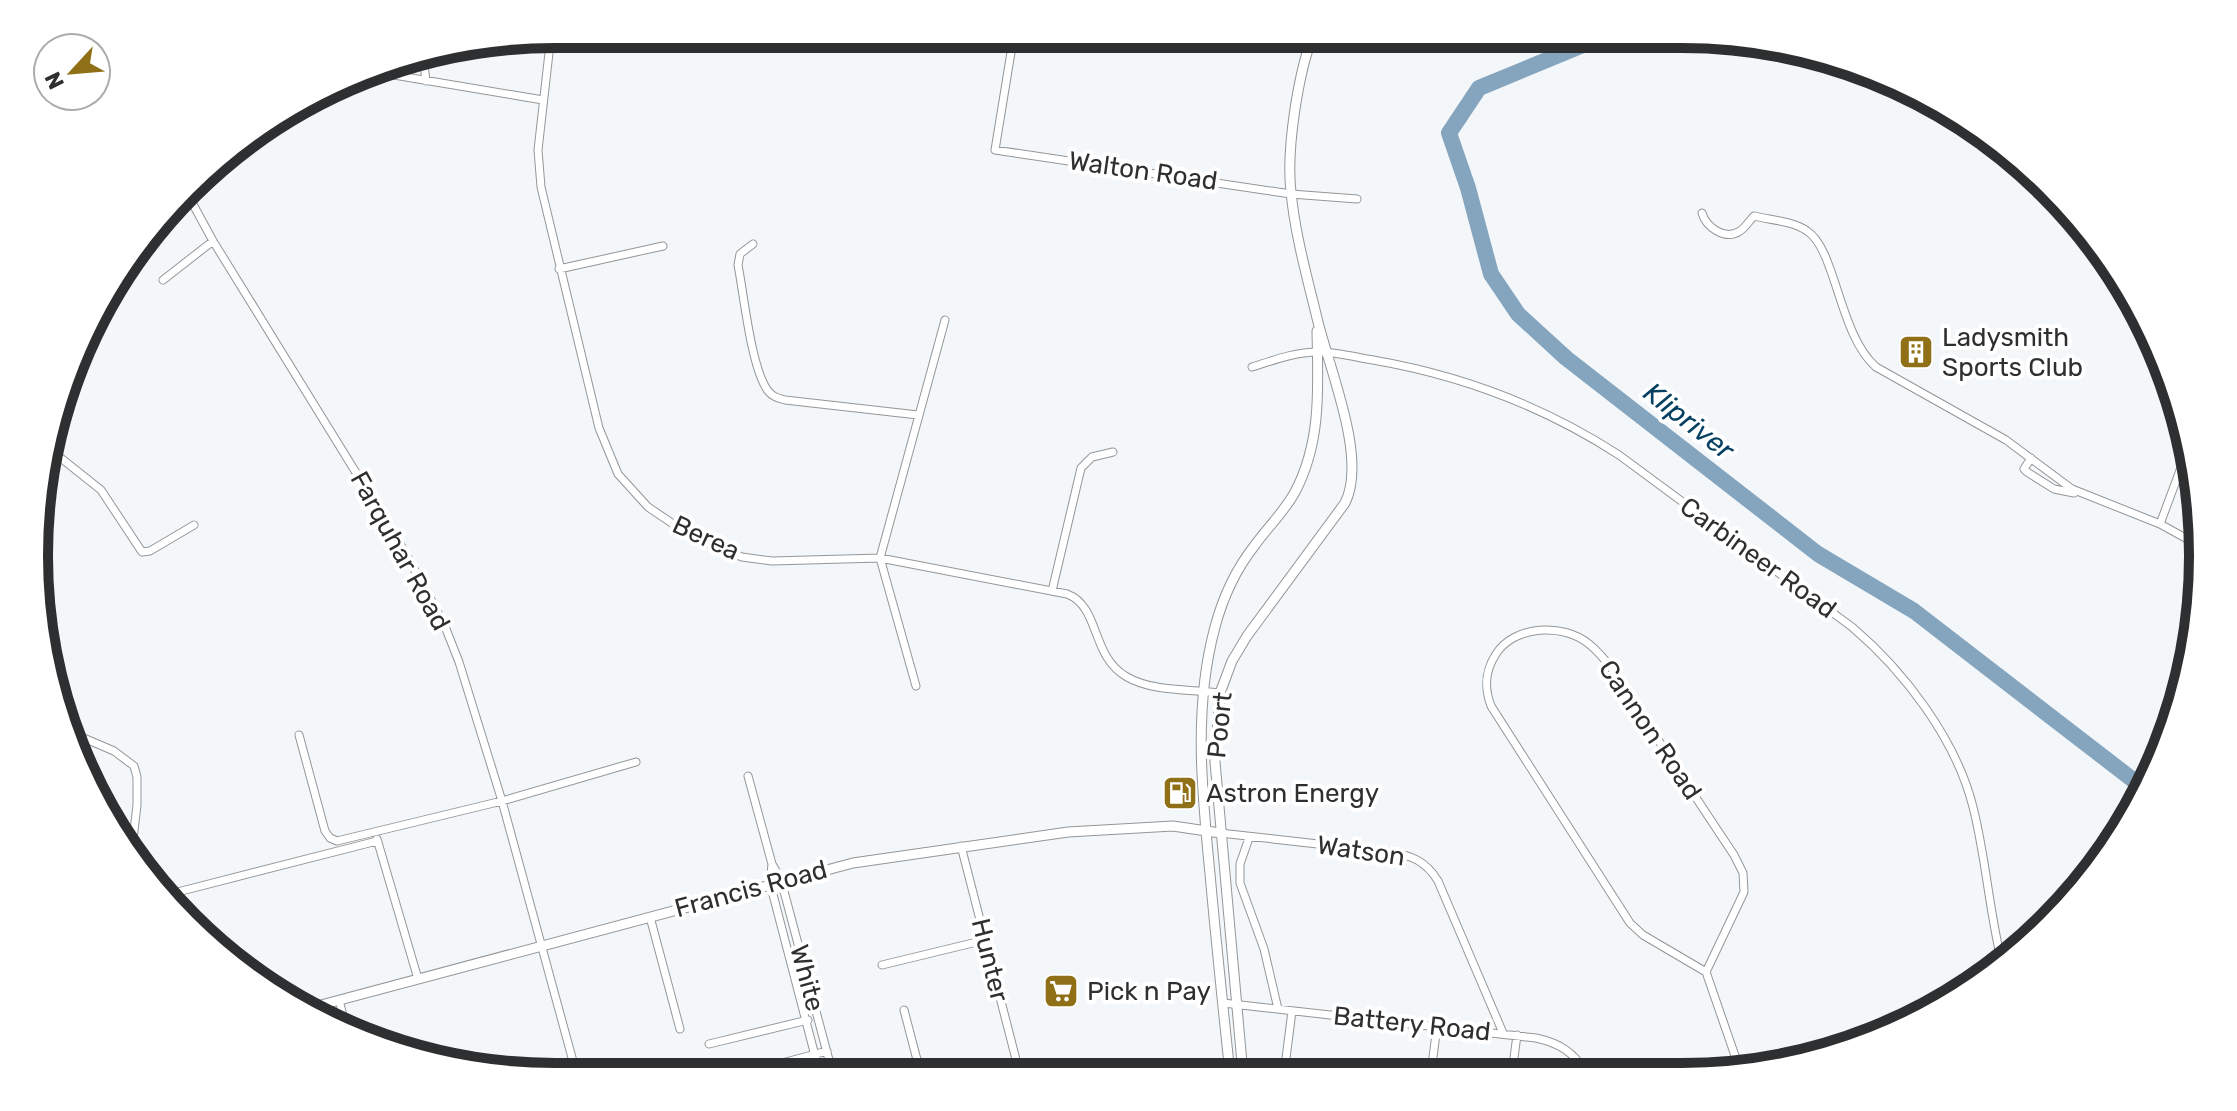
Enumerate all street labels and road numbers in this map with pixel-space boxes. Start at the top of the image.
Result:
street label: Walton Road [1067,145,1219,197]
street label: Farquhar Road [344,466,456,636]
street label: Carbineer Road [1674,491,1842,625]
street label: Berea [668,509,744,567]
street label: Cannon Road [1592,654,1708,806]
street label: Poort [1201,690,1239,760]
street label: Watson [1315,829,1407,873]
street label: Francis Road [671,854,831,924]
street label: Hunter [965,915,1015,1005]
street label: White [783,941,831,1015]
street label: Battery Road [1332,1000,1492,1048]

